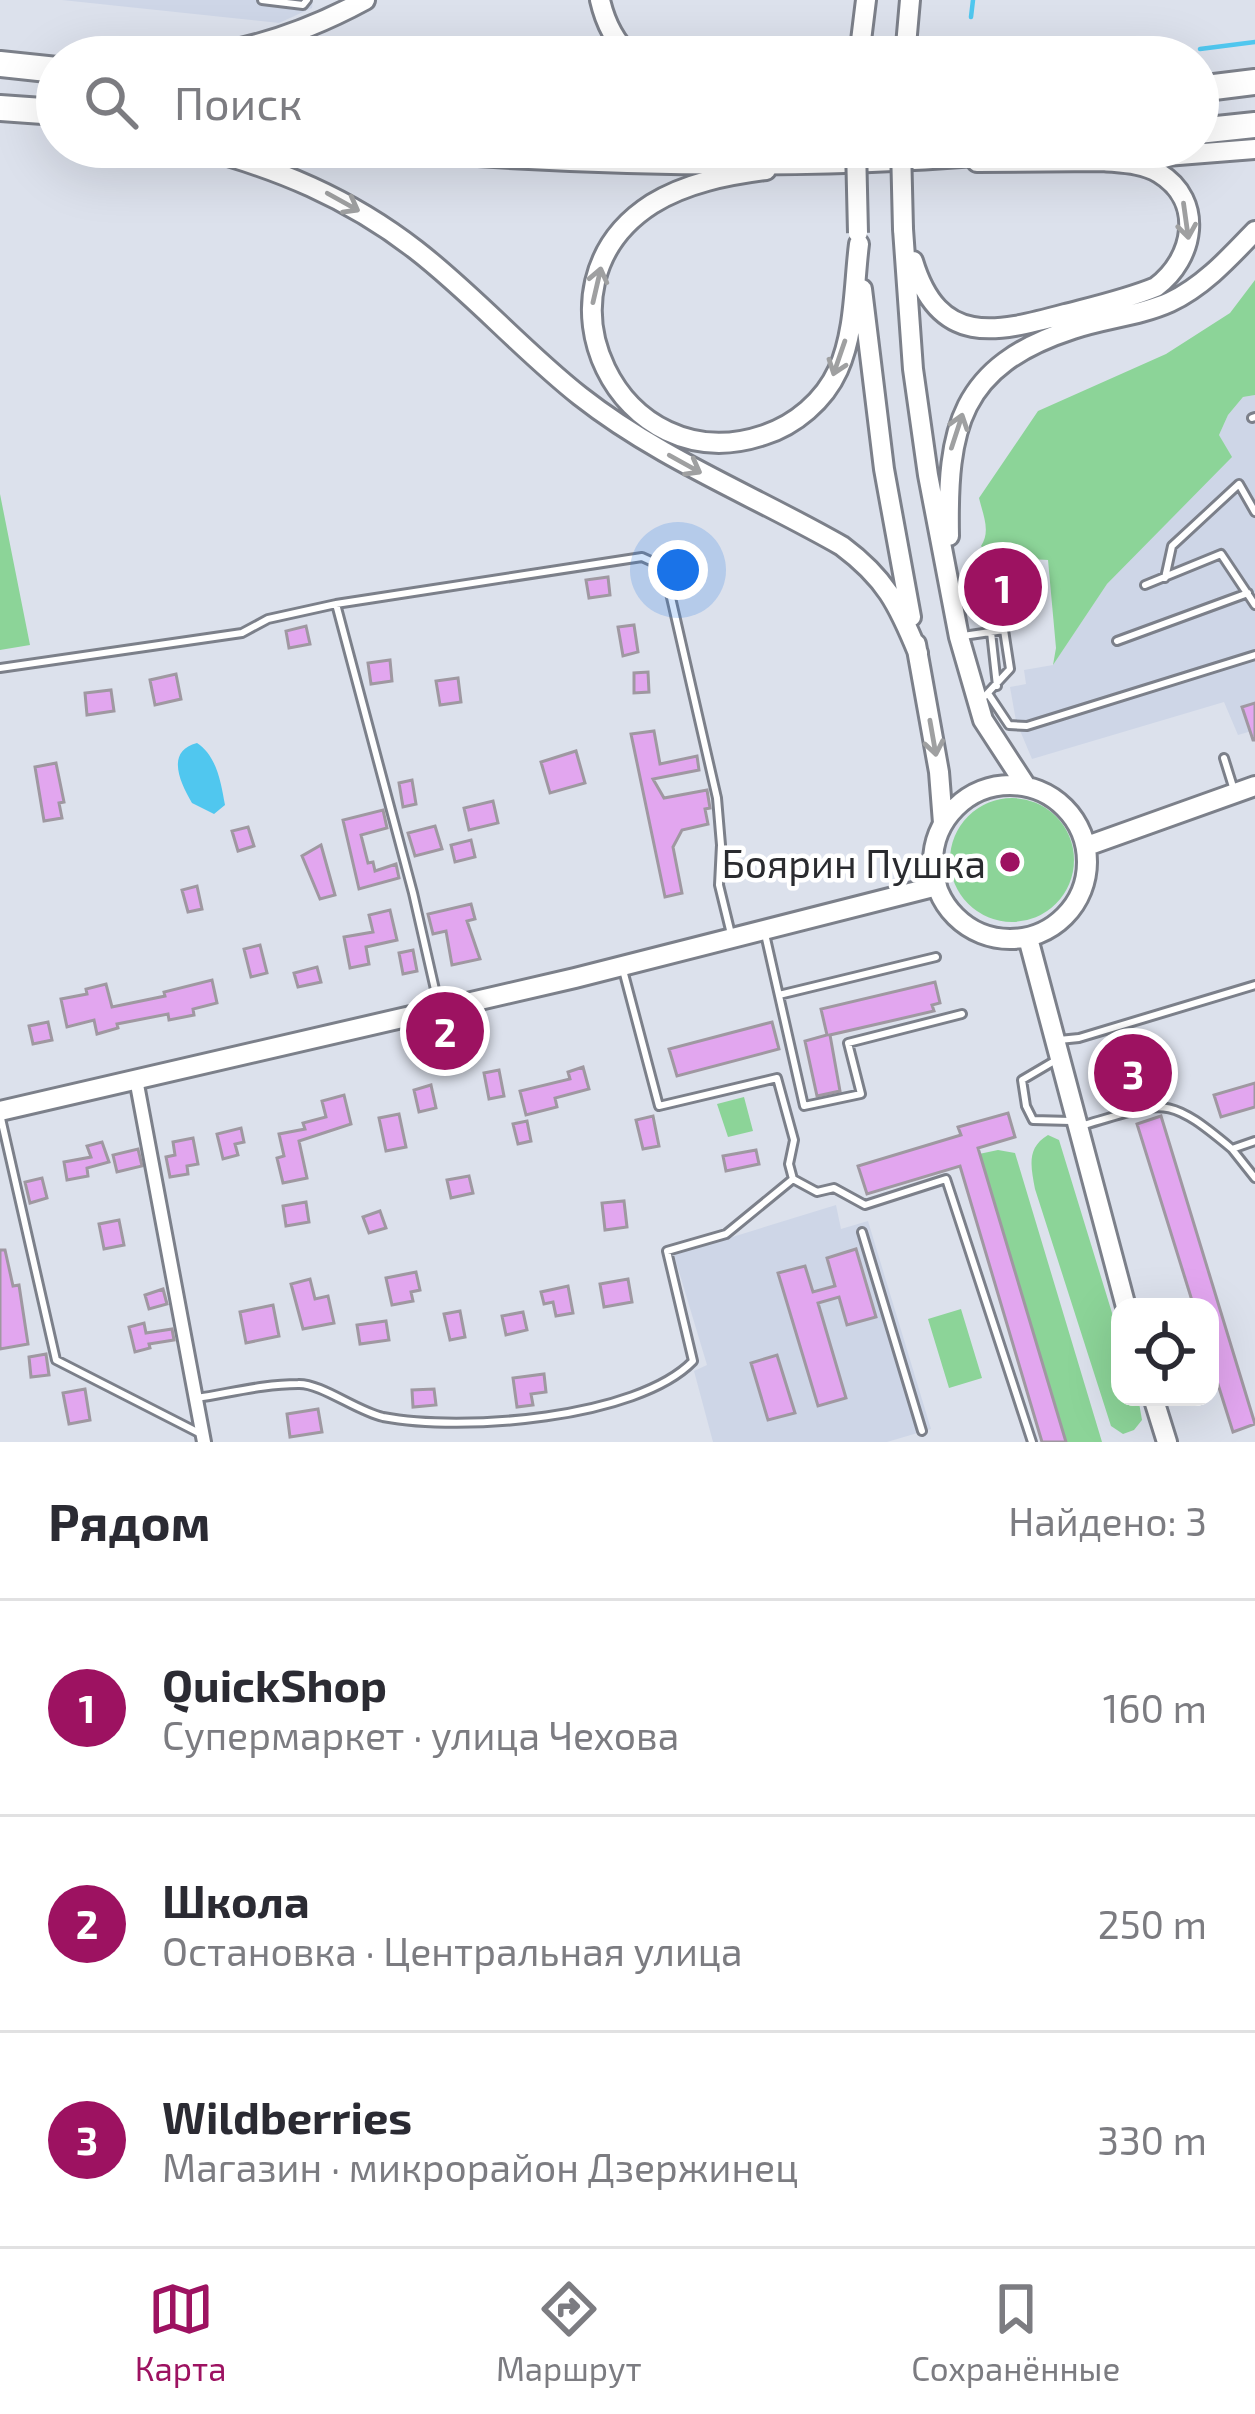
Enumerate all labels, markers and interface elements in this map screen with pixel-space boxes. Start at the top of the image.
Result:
search box [36,36,1219,168]
icon: search [78,69,144,135]
text: Поиск [174,75,302,129]
one-way arrow [325,191,360,214]
one-way arrow [1175,201,1198,240]
one-way arrow [587,267,609,305]
one-way arrow [827,339,849,377]
one-way arrow [948,413,970,451]
one-way arrow [666,453,701,476]
your location [648,540,708,600]
pin: 1 [964,542,1042,632]
one-way arrow [923,717,945,756]
place label: Боярин Пушка [721,839,986,887]
marker: Боярин Пушка [997,849,1023,875]
pin: 2 [406,986,484,1076]
pin: 3 [1094,1028,1172,1118]
map controls [1111,1298,1219,1406]
button: locate [1111,1298,1219,1406]
text: Рядом [48,1490,211,1551]
text: Найдено: 3 [1008,1497,1207,1544]
text: QuickShop [162,1657,387,1711]
text: 1 [79,1684,95,1731]
text: 160 m [1103,1684,1207,1731]
text: Супермаркет · улица Чехова [162,1711,679,1758]
text: Школа [162,1873,310,1927]
text: 2 [76,1900,98,1947]
text: 250 m [1098,1900,1207,1947]
text: Остановка · Центральная улица [162,1927,743,1974]
text: Wildberries [162,2089,412,2143]
text: 3 [76,2116,98,2163]
text: 330 m [1097,2116,1207,2163]
text: Магазин · микрорайон Дзержинец [162,2143,798,2190]
tab: Карта [135,2276,226,2388]
tab: Маршрут [496,2276,642,2388]
tab: Сохранённые [911,2276,1120,2388]

